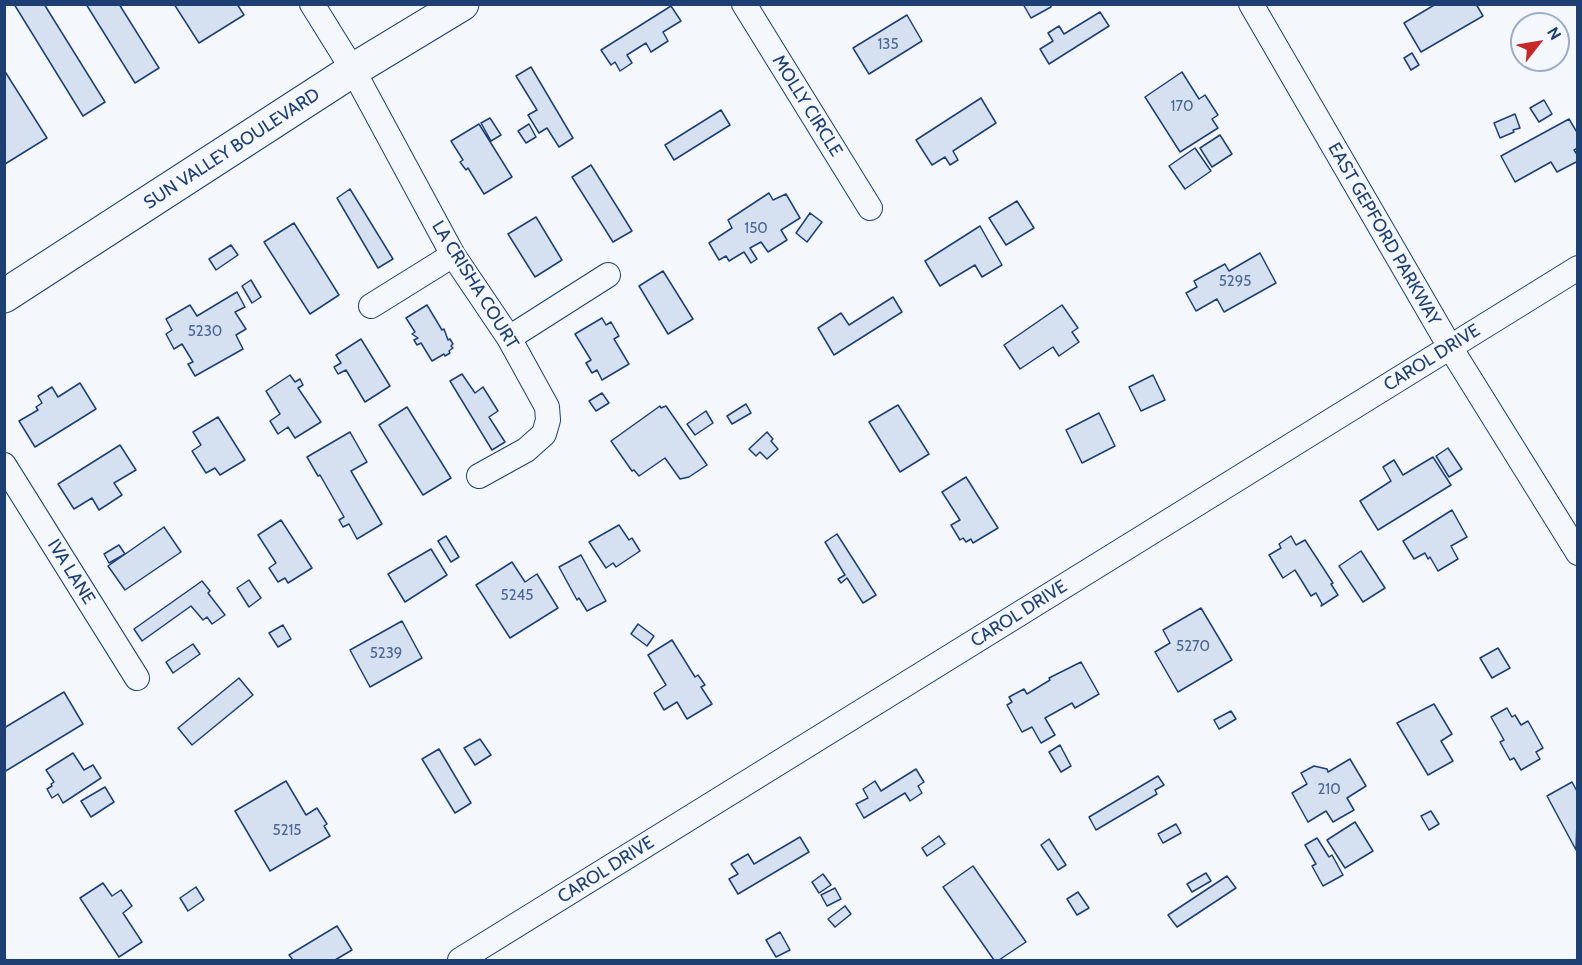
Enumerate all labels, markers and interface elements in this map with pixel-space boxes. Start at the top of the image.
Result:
north arrow [1510,12,1570,72]
text: N [1543,24,1565,43]
house number: 135 [877,36,899,54]
street label: MOLLY CIRCLE [767,51,847,161]
street label: SUN VALLEY BOULEVARD [140,84,324,214]
house number: 170 [1171,98,1193,116]
street label: EAST GEPFORD PARKWAY [1323,139,1445,329]
street label: LA CRISHA COURT [427,217,523,353]
house number: 150 [744,220,768,238]
house number: 5295 [1219,273,1251,291]
street label: CAROL DRIVE [1380,320,1484,396]
house number: 5230 [188,323,222,341]
street label: IVA LANE [43,536,99,608]
street label: CAROL DRIVE [967,576,1071,652]
house number: 5245 [501,587,533,605]
house number: 5270 [1176,638,1210,656]
house number: 5239 [370,645,402,663]
house number: 210 [1317,781,1341,799]
house number: 5215 [273,822,301,840]
street label: CAROL DRIVE [554,832,658,908]

